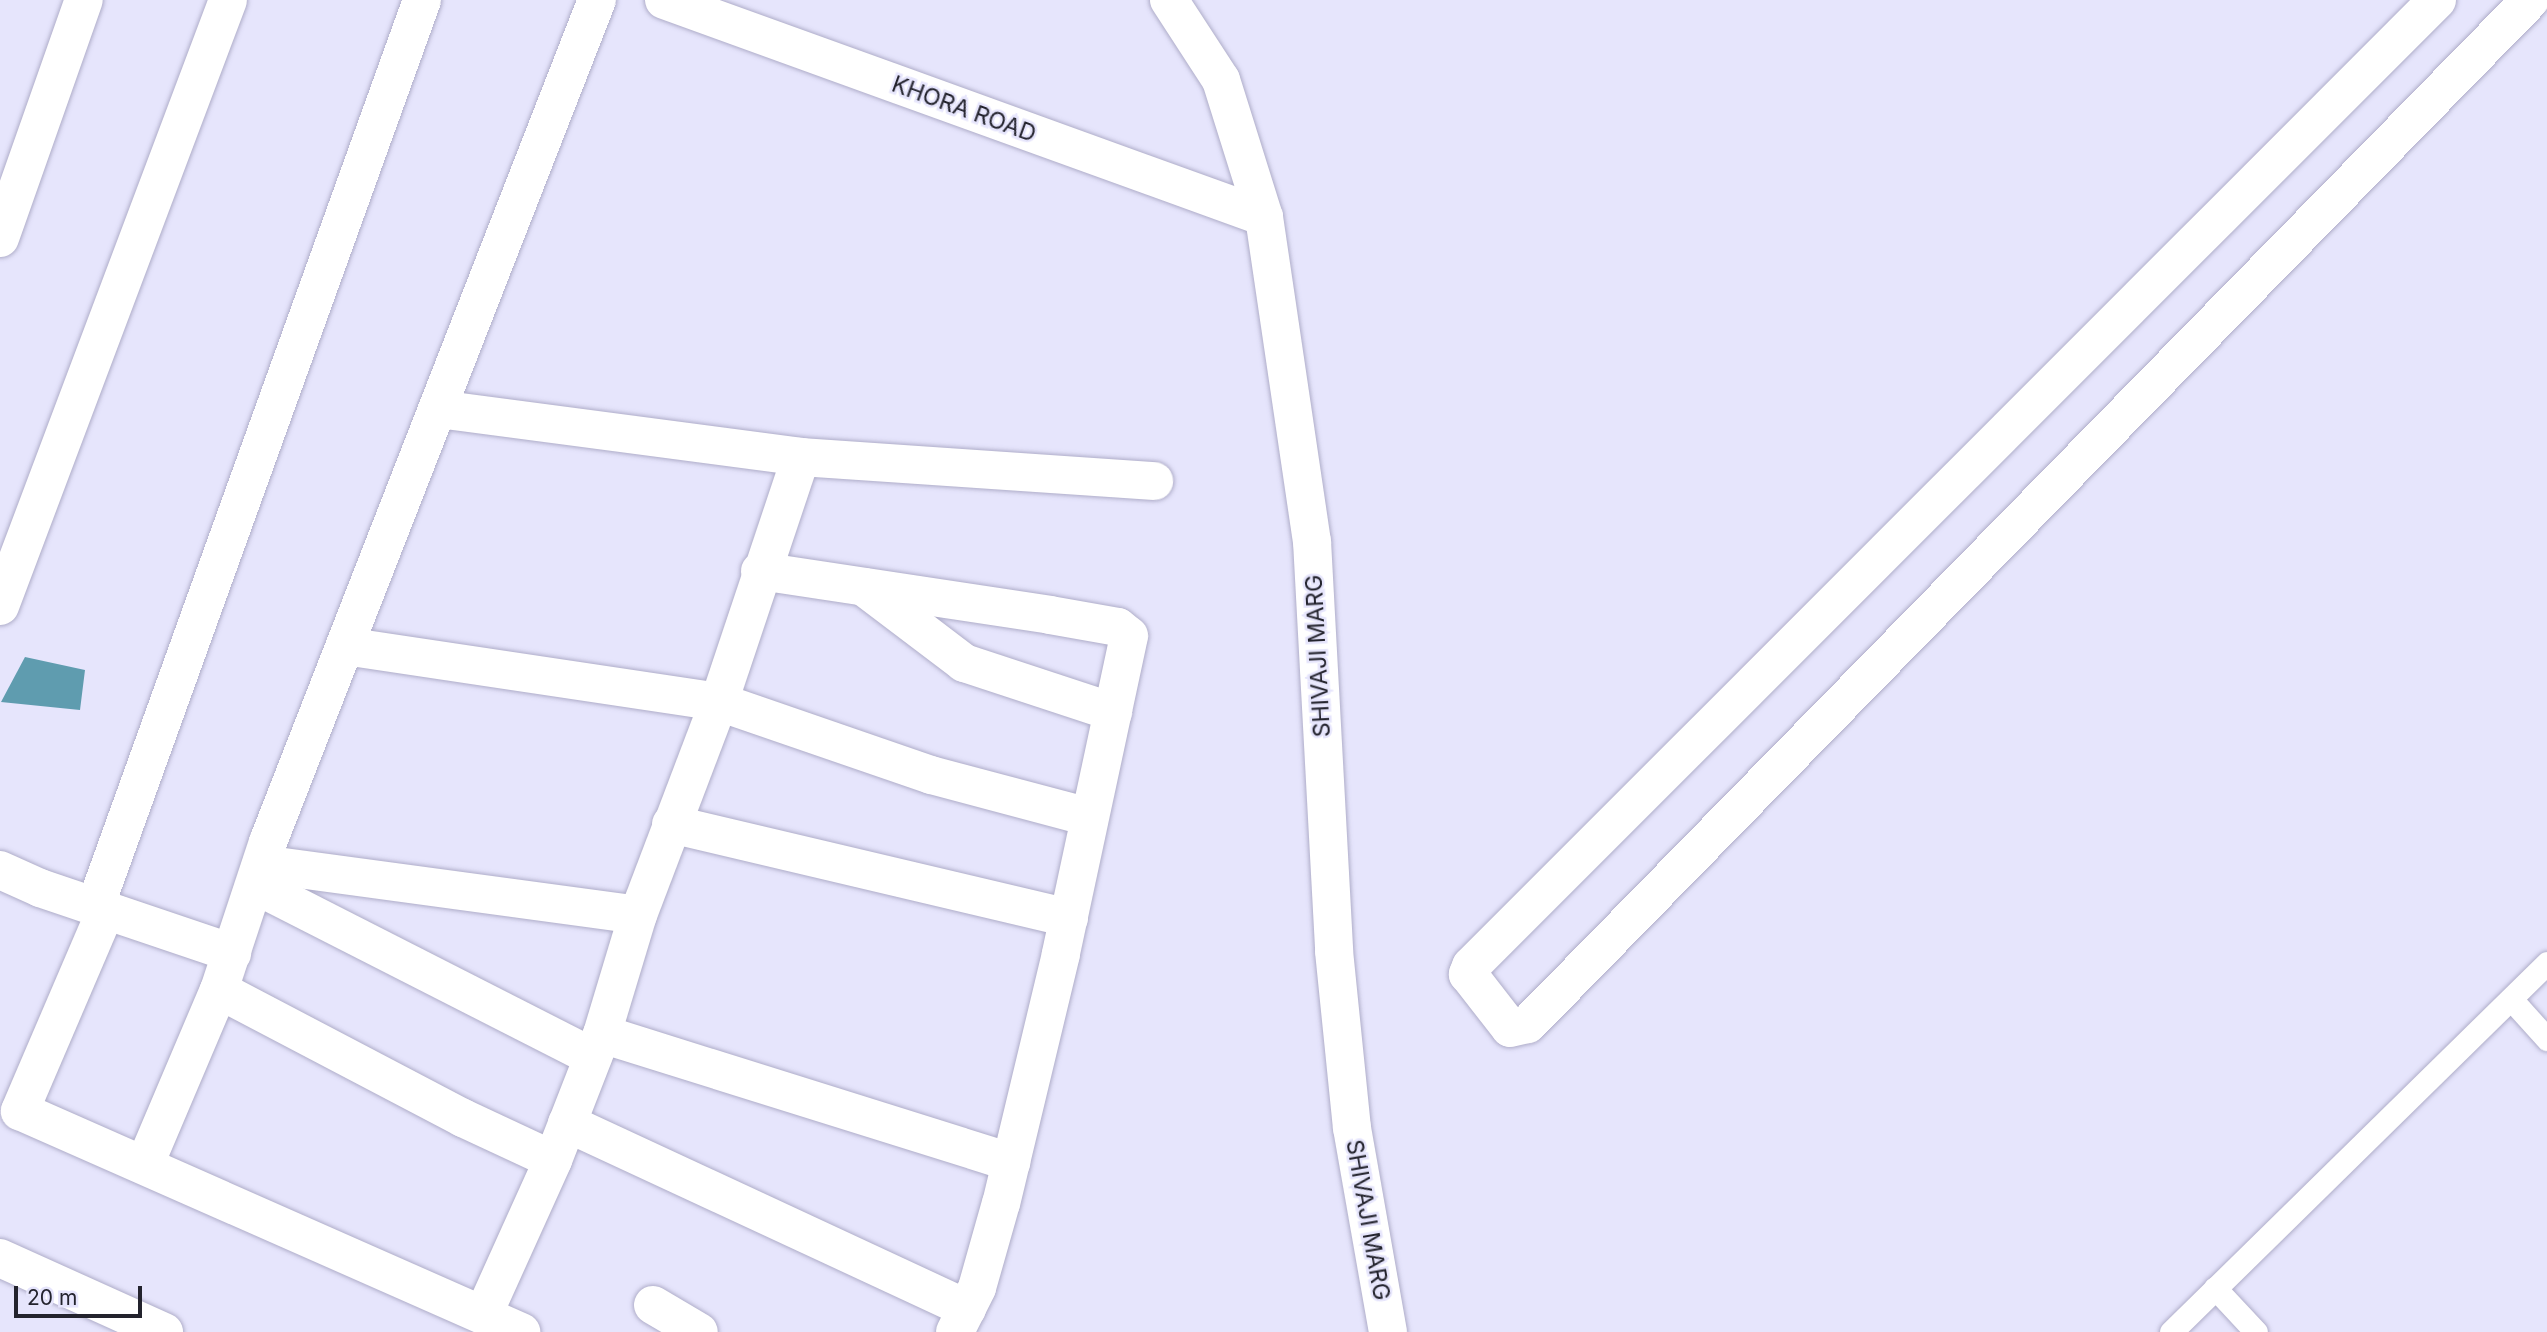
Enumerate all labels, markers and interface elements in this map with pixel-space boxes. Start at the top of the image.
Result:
street label: KHORA ROAD [888,70,1040,148]
street label: SHIVAJI MARG [1300,574,1336,738]
street label: SHIVAJI MARG [1340,1138,1396,1302]
scale bar [18,1272,145,1316]
text: 20 m [27,1285,77,1310]

